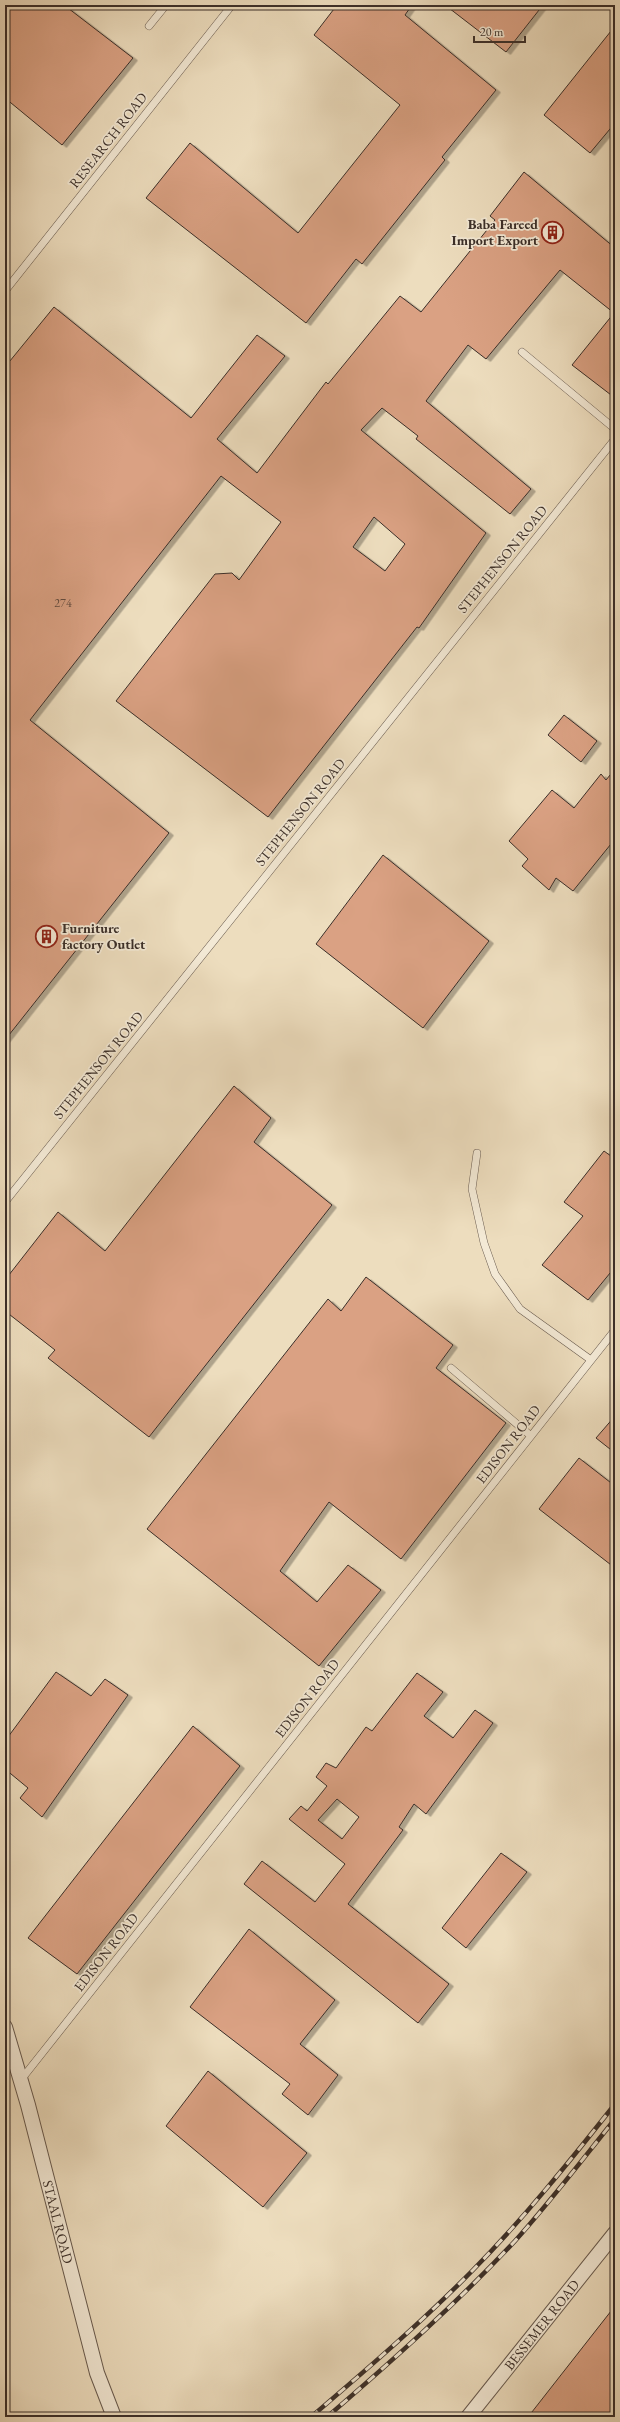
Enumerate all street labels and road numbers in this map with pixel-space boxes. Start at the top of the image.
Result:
street label: RESEARCH ROAD [65,88,151,191]
street label: STEPHENSON ROAD [453,501,551,617]
street label: STEPHENSON ROAD [251,754,349,870]
street label: STEPHENSON ROAD [49,1007,147,1123]
street label: EDISON ROAD [472,1401,545,1487]
street label: EDISON ROAD [271,1655,344,1741]
street label: EDISON ROAD [70,1909,143,1995]
street label: STAAL ROAD [39,2178,78,2266]
street label: BESSEMER ROAD [500,2276,584,2374]

